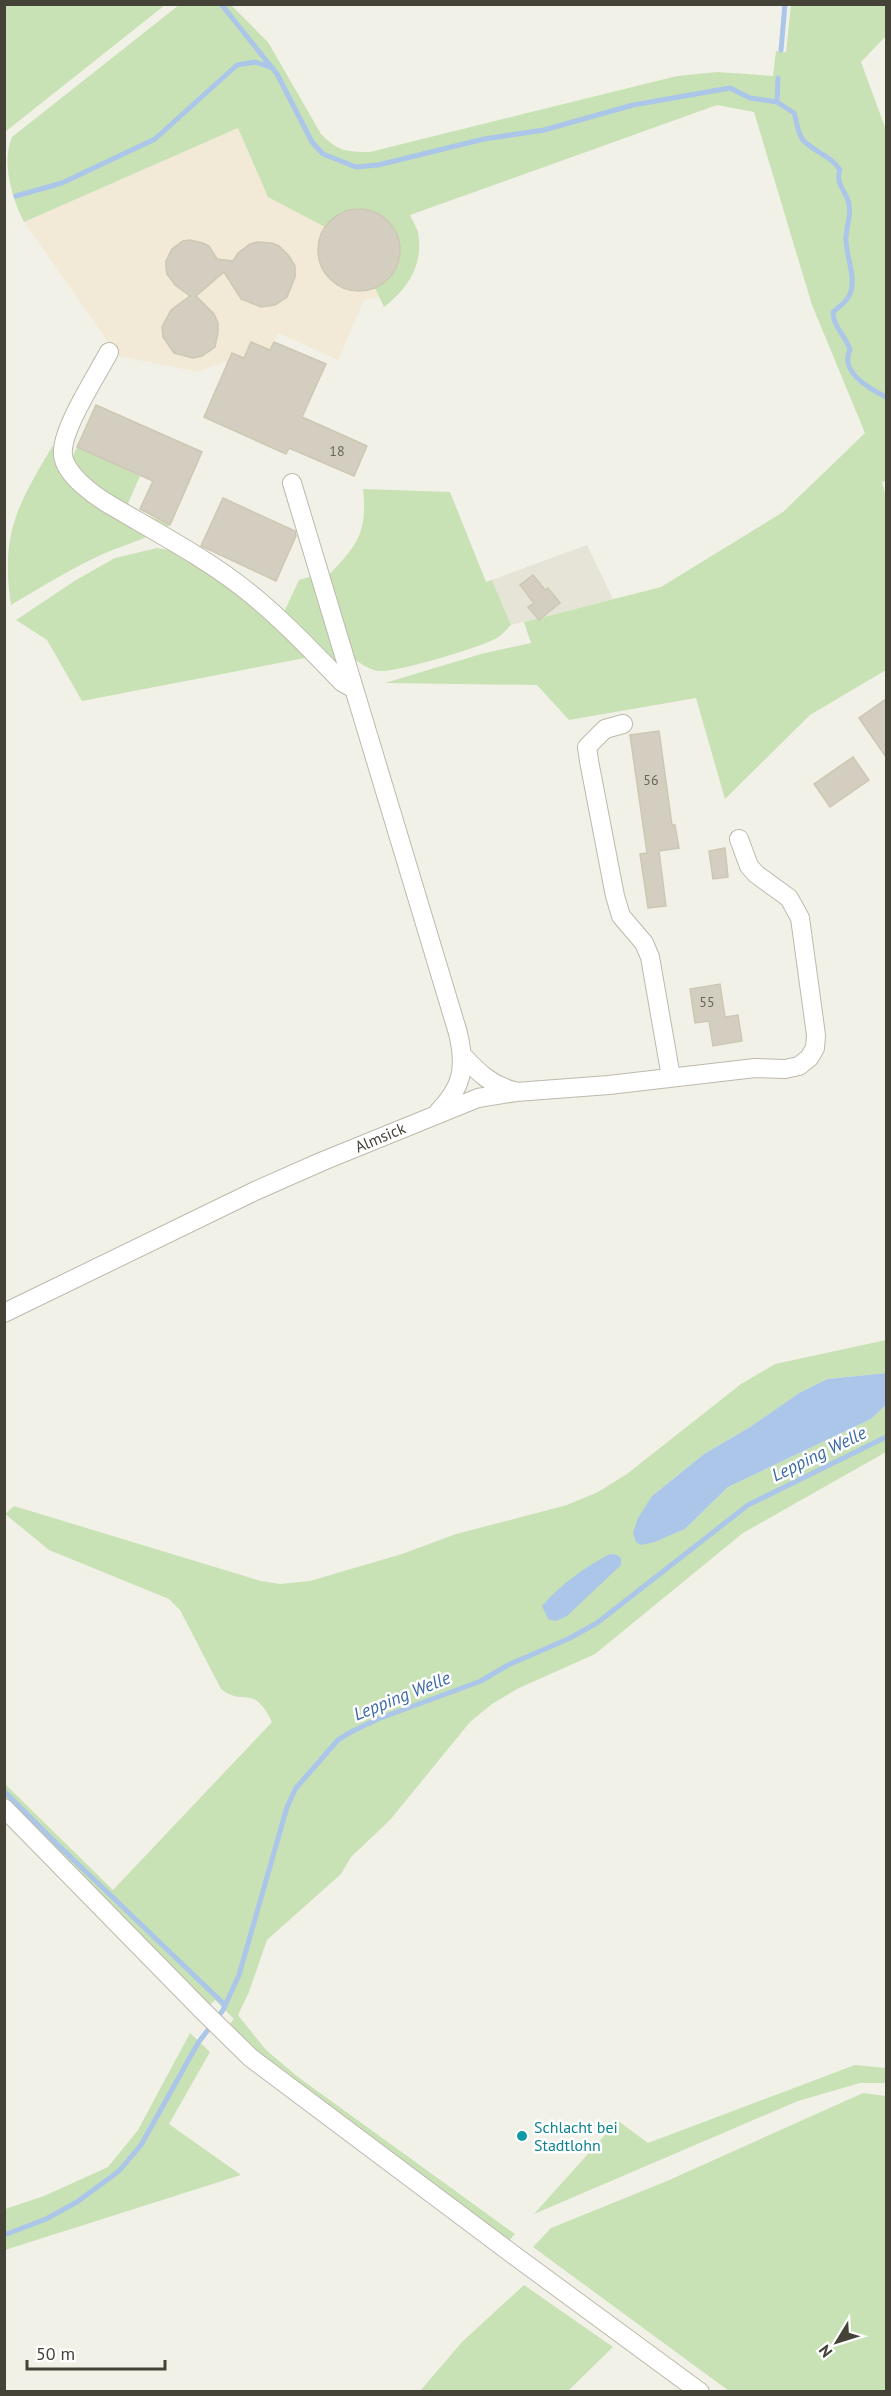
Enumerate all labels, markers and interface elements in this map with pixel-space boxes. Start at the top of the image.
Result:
house number: 18 [329,442,345,460]
house number: 56 [643,771,659,789]
house number: 55 [699,993,715,1011]
street label: Almsick [352,1117,409,1157]
water label: Lepping Welle [768,1420,871,1486]
water label: Lepping Welle [350,1665,454,1725]
place label: Schlacht bei Stadtlohn [534,2117,618,2155]
marker: Schlacht bei Stadtlohn [515,2129,529,2143]
north arrow [807,2312,867,2372]
scale bar [27,2333,165,2371]
text: N [814,2341,836,2362]
text: 50 m [36,2342,75,2365]

